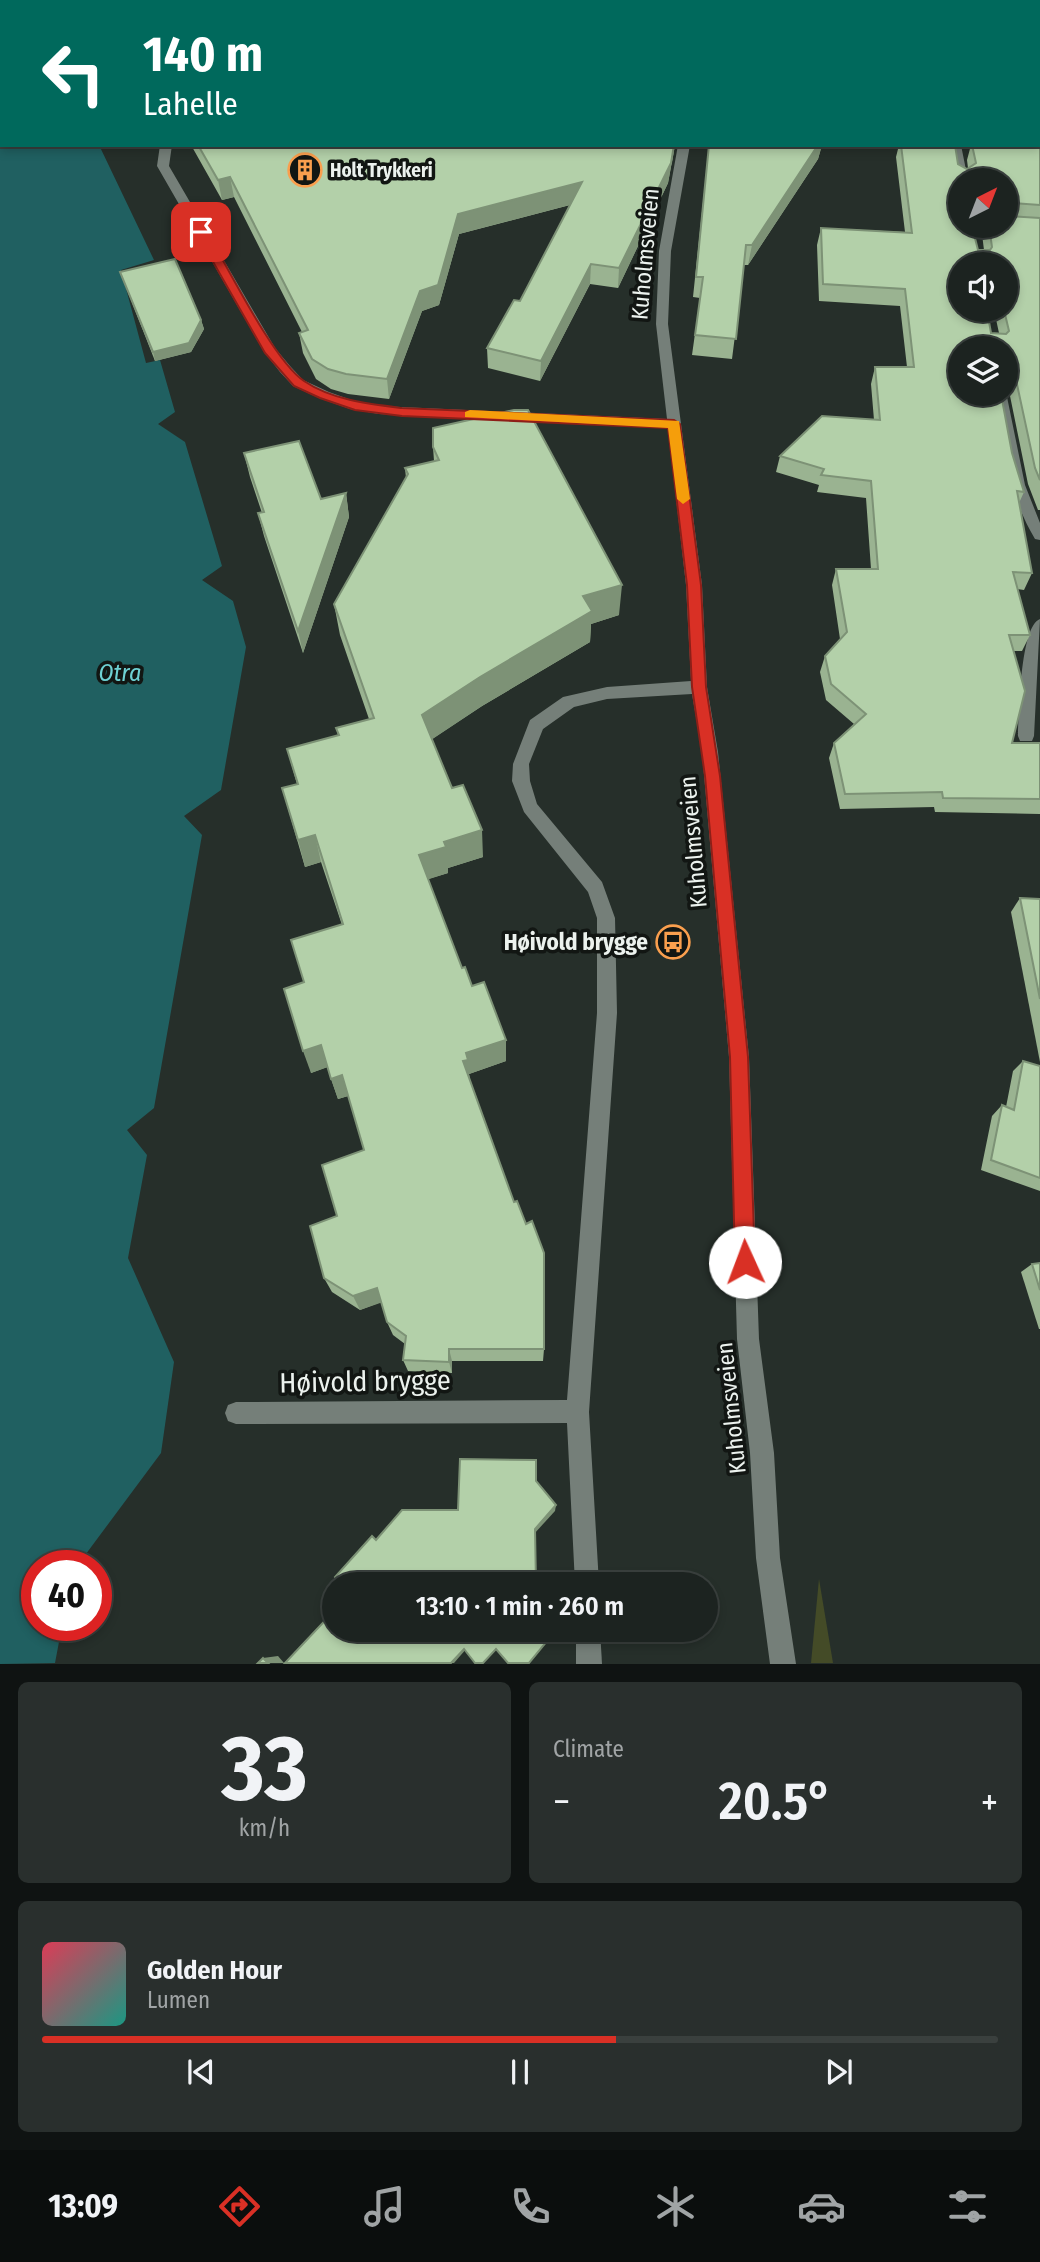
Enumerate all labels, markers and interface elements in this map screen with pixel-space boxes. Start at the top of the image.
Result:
text: 140 m [143,25,263,84]
icon: left [28,28,119,119]
text: Lahelle [143,85,238,123]
building icon: Holt Trykkeri [286,151,324,189]
place label: Holt Trykkeri [330,159,433,182]
north arrow [948,168,1018,238]
map controls [948,168,1018,406]
street label: Kuholmsveien [625,187,665,321]
pin [171,202,231,262]
icon: arrive [182,213,220,251]
button: sound [948,252,1018,322]
button: layers [948,336,1018,406]
water label: Otra [99,659,141,687]
street label: Kuholmsveien [673,775,713,909]
bus stop icon: Høivold brygge [654,923,692,961]
place label: Høivold brygge [504,928,648,956]
position arrow [708,1225,782,1299]
street label: Kuholmsveien [710,1341,752,1475]
street label: Høivold brygge [279,1364,451,1399]
speed limit sign: 40 [21,1550,112,1641]
text: 13:10 · 1 min · 260 m [416,1591,624,1622]
text: 33 [221,1714,308,1823]
text: Climate [553,1735,624,1763]
text: 20.5° [719,1770,832,1833]
text: − [553,1779,570,1825]
text: + [981,1779,998,1825]
text: km/h [239,1814,290,1842]
text: Golden Hour [147,1955,282,1986]
text: Lumen [147,1986,210,2014]
icon: previous [182,2053,220,2091]
icon: pause [501,2053,539,2091]
icon: next [820,2053,858,2091]
icon: directions [215,2182,264,2231]
icon: music [360,2182,409,2231]
icon: phone [506,2182,555,2231]
icon: climate [651,2182,700,2231]
icon: car [797,2182,846,2231]
icon: filters [943,2182,992,2231]
text: 13:09 [48,2187,118,2225]

